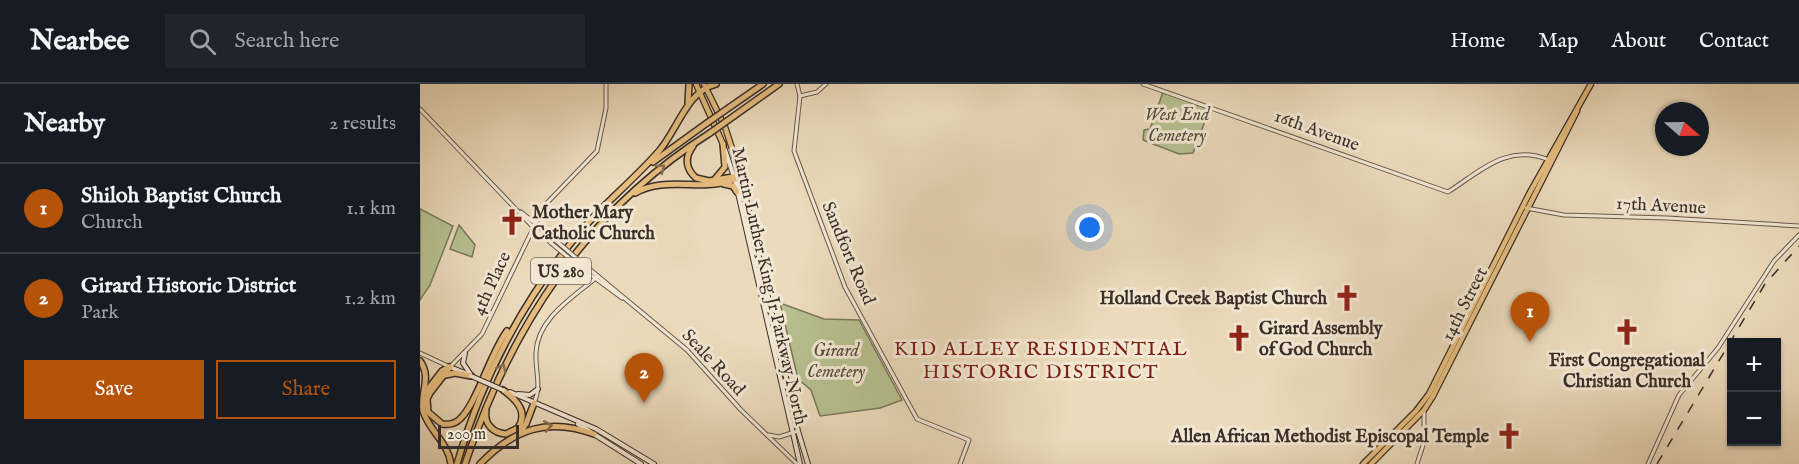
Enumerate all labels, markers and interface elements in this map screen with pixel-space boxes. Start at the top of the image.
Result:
search box [165,14,585,68]
text: Nearbee [30,24,129,59]
icon: search [186,25,219,58]
text: Search here [234,27,339,55]
text: Home [1450,28,1505,55]
text: Map [1538,28,1578,55]
text: About [1611,28,1666,55]
text: Contact [1699,28,1769,55]
north arrow [1655,102,1709,156]
park label: West End Cemetery [1144,104,1211,148]
street label: 16th Avenue [1271,105,1362,157]
text: Nearby [24,107,105,140]
text: 2 results [329,111,396,136]
street label: Martin Luther King Jr Parkway North [725,145,812,428]
one-way arrow [655,164,666,175]
text: Shiloh Baptist Church [81,182,281,210]
street label: 17th Avenue [1615,193,1706,220]
text: 1 [40,196,47,221]
text: 1.1 km [346,196,396,221]
street label: Sandfort Road [816,199,880,309]
place label: Mother Mary Catholic Church [532,202,655,246]
church icon: Mother Mary Catholic Church [497,207,527,237]
text: Church [81,210,143,235]
your location [1075,213,1104,242]
street label: 4th Place [468,248,517,319]
road number: US 280 [531,258,591,284]
street label: 14th Street [1437,264,1494,346]
text: Girard Historic District [81,272,296,300]
church icon: Holland Creek Baptist Church [1332,283,1362,313]
text: 2 [39,286,48,311]
text: 1.2 km [344,286,396,311]
place label: Holland Creek Baptist Church [1099,288,1327,311]
pin: 1 [1510,292,1550,342]
text: Park [81,300,119,325]
church icon: First Congregational Christian Church [1612,317,1642,347]
place label: Girard Assembly of God Church [1259,318,1384,362]
church icon: Girard Assembly of God Church [1224,323,1254,353]
street label: Seale Road [676,325,750,402]
district label: KID ALLEY RESIDENTIAL HISTORIC DISTRICT [894,337,1188,385]
map controls [1727,338,1781,446]
button: + [1727,338,1781,392]
park label: Girard Cemetery [807,340,865,384]
place label: First Congregational Christian Church [1549,350,1706,394]
pin: 2 [624,354,664,403]
button: Save [24,360,204,419]
button: Share [216,360,396,419]
one-way arrow [495,363,507,374]
button: − [1727,392,1781,446]
one-way arrow [543,421,552,433]
church icon: Allen African Methodist Episcopal Temple [1494,421,1524,451]
scale bar [438,422,519,450]
text: 200 m [447,425,486,445]
place label: Allen African Methodist Episcopal Temple [1170,426,1490,449]

